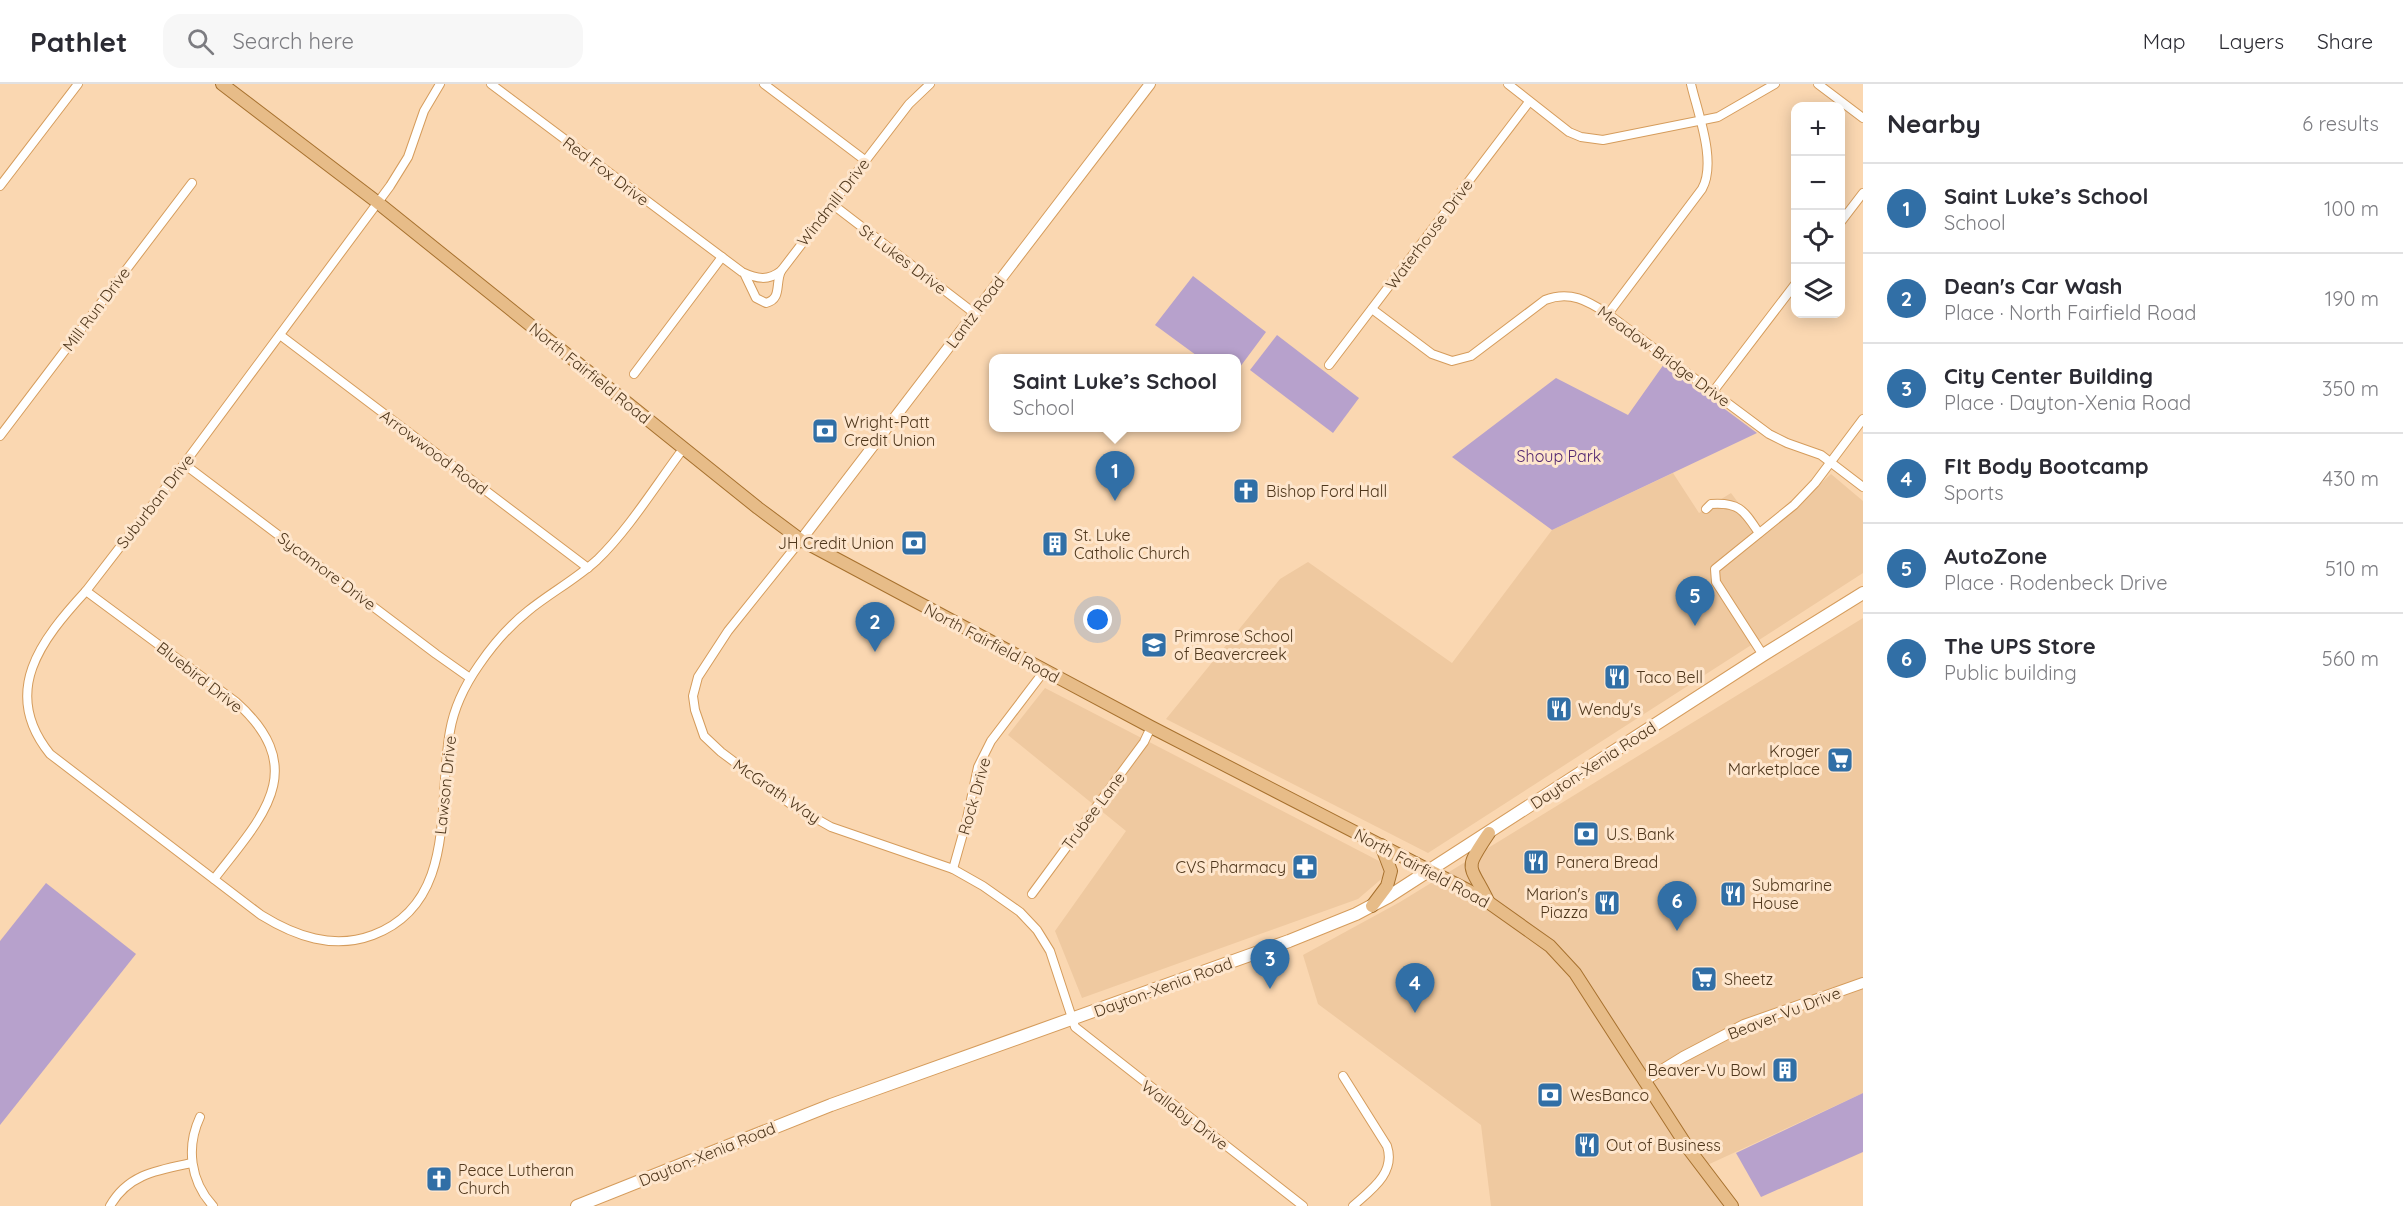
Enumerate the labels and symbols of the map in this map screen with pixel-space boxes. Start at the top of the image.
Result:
street label: Red Fox Drive [559,132,653,210]
street label: Windmill Drive [792,154,874,250]
street label: Waterhouse Drive [1381,175,1477,293]
street label: St Lukes Drive [855,220,951,298]
street label: Mill Run Drive [58,263,134,355]
street label: Lantz Road [942,272,1008,352]
street label: Meadow Bridge Drive [1594,301,1734,411]
street label: North Fairfield Road [525,318,655,428]
street label: Arrowwood Road [376,405,492,499]
place label: Wright-Patt Credit Union [844,412,935,450]
bank icon: Wright-Patt Credit Union [810,416,840,446]
park label: Shoup Park [1517,446,1601,466]
street label: Suburban Drive [112,450,198,552]
pin: 1 [1096,452,1134,501]
church icon: Bishop Ford Hall [1231,476,1261,506]
place label: Bishop Ford Hall [1266,481,1387,501]
place label: St. Luke Catholic Church [1074,525,1190,563]
street label: Sycamore Drive [274,528,380,614]
bank icon: JH Credit Union [899,528,929,558]
building icon: St. Luke Catholic Church [1040,529,1070,559]
place label: JH Credit Union [778,533,894,553]
pin: 5 [1676,576,1714,626]
street label: North Fairfield Road [921,599,1063,687]
pin: 2 [856,602,894,652]
your location [1083,605,1112,634]
place label: Primrose School of Beavercreek [1174,626,1293,664]
school or university icon: Primrose School of Beavercreek [1139,630,1169,660]
street label: Bluebird Drive [153,637,247,717]
restaurant icon: Taco Bell [1602,662,1632,692]
place label: Taco Bell [1636,667,1703,687]
restaurant icon: Wendy's [1544,694,1574,724]
place label: Wendy's [1578,699,1641,719]
street label: Dayton-Xenia Road [1526,717,1660,813]
street label: Lawson Drive [430,735,460,835]
place label: Kroger Marketplace [1728,741,1820,779]
supermarket icon: Kroger Marketplace [1825,745,1855,775]
street label: McGrath Way [729,754,825,828]
street label: Rock Drive [953,755,995,837]
street label: Trubee Lane [1057,768,1129,854]
bank icon: U.S. Bank [1571,819,1601,849]
street label: North Fairfield Road [1351,824,1493,912]
place label: U.S. Bank [1606,824,1674,844]
restaurant icon: Panera Bread [1521,847,1551,877]
pharmacy icon: CVS Pharmacy [1290,852,1320,882]
place label: Panera Bread [1556,852,1658,872]
place label: CVS Pharmacy [1176,857,1286,877]
place label: Submarine House [1752,875,1832,913]
restaurant icon: Submarine House [1718,879,1748,909]
pin: 6 [1658,882,1696,931]
place label: Marion's Piazza [1526,884,1588,922]
restaurant icon: Marion's Piazza [1592,888,1622,918]
pin: 3 [1250,940,1290,989]
street label: Dayton-Xenia Road [1091,953,1235,1021]
pin: 4 [1396,964,1434,1013]
supermarket icon: Sheetz [1689,964,1719,994]
place label: Sheetz [1724,969,1773,989]
street label: Beaver Vu Drive [1725,982,1843,1044]
building icon: Beaver-Vu Bowl [1770,1055,1800,1085]
place label: Beaver-Vu Bowl [1647,1060,1766,1080]
street label: Wallaby Drive [1138,1076,1232,1154]
bank icon: WesBanco [1535,1080,1565,1110]
place label: WesBanco [1570,1085,1649,1105]
street label: Dayton-Xenia Road [636,1117,778,1191]
restaurant icon: Out of Business [1572,1130,1602,1160]
place label: Out of Business [1606,1135,1721,1155]
place label: Peace Lutheran Church [458,1160,574,1198]
church icon: Peace Lutheran Church [424,1164,454,1194]

